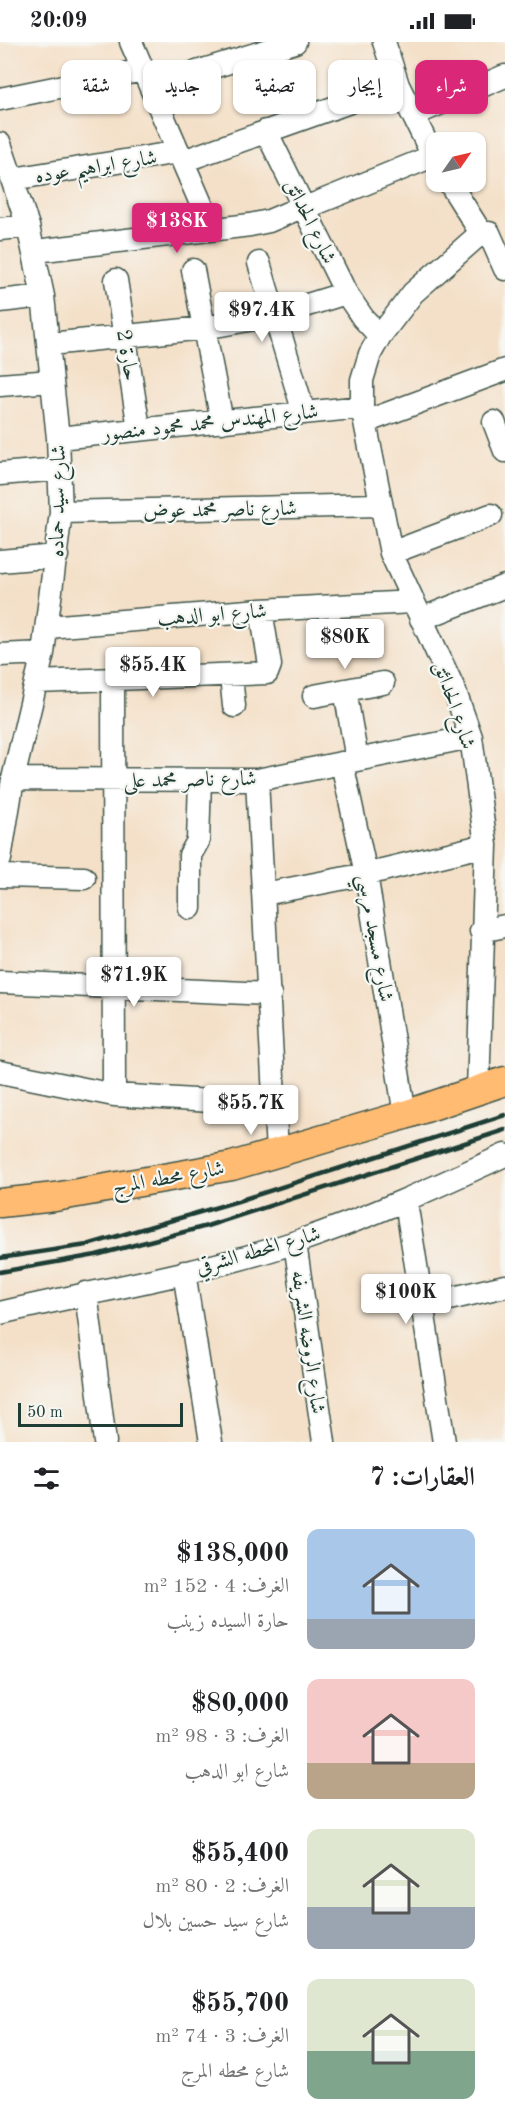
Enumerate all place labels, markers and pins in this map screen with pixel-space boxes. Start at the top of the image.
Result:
pin: $138K [135,203,219,254]
pin: $97.4K [213,292,311,343]
pin: $80K [309,619,381,670]
pin: $55.4K [104,647,202,698]
pin: $71.9K [85,957,183,1008]
pin: $55.7K [202,1085,300,1136]
pin: $100K [364,1274,448,1325]

